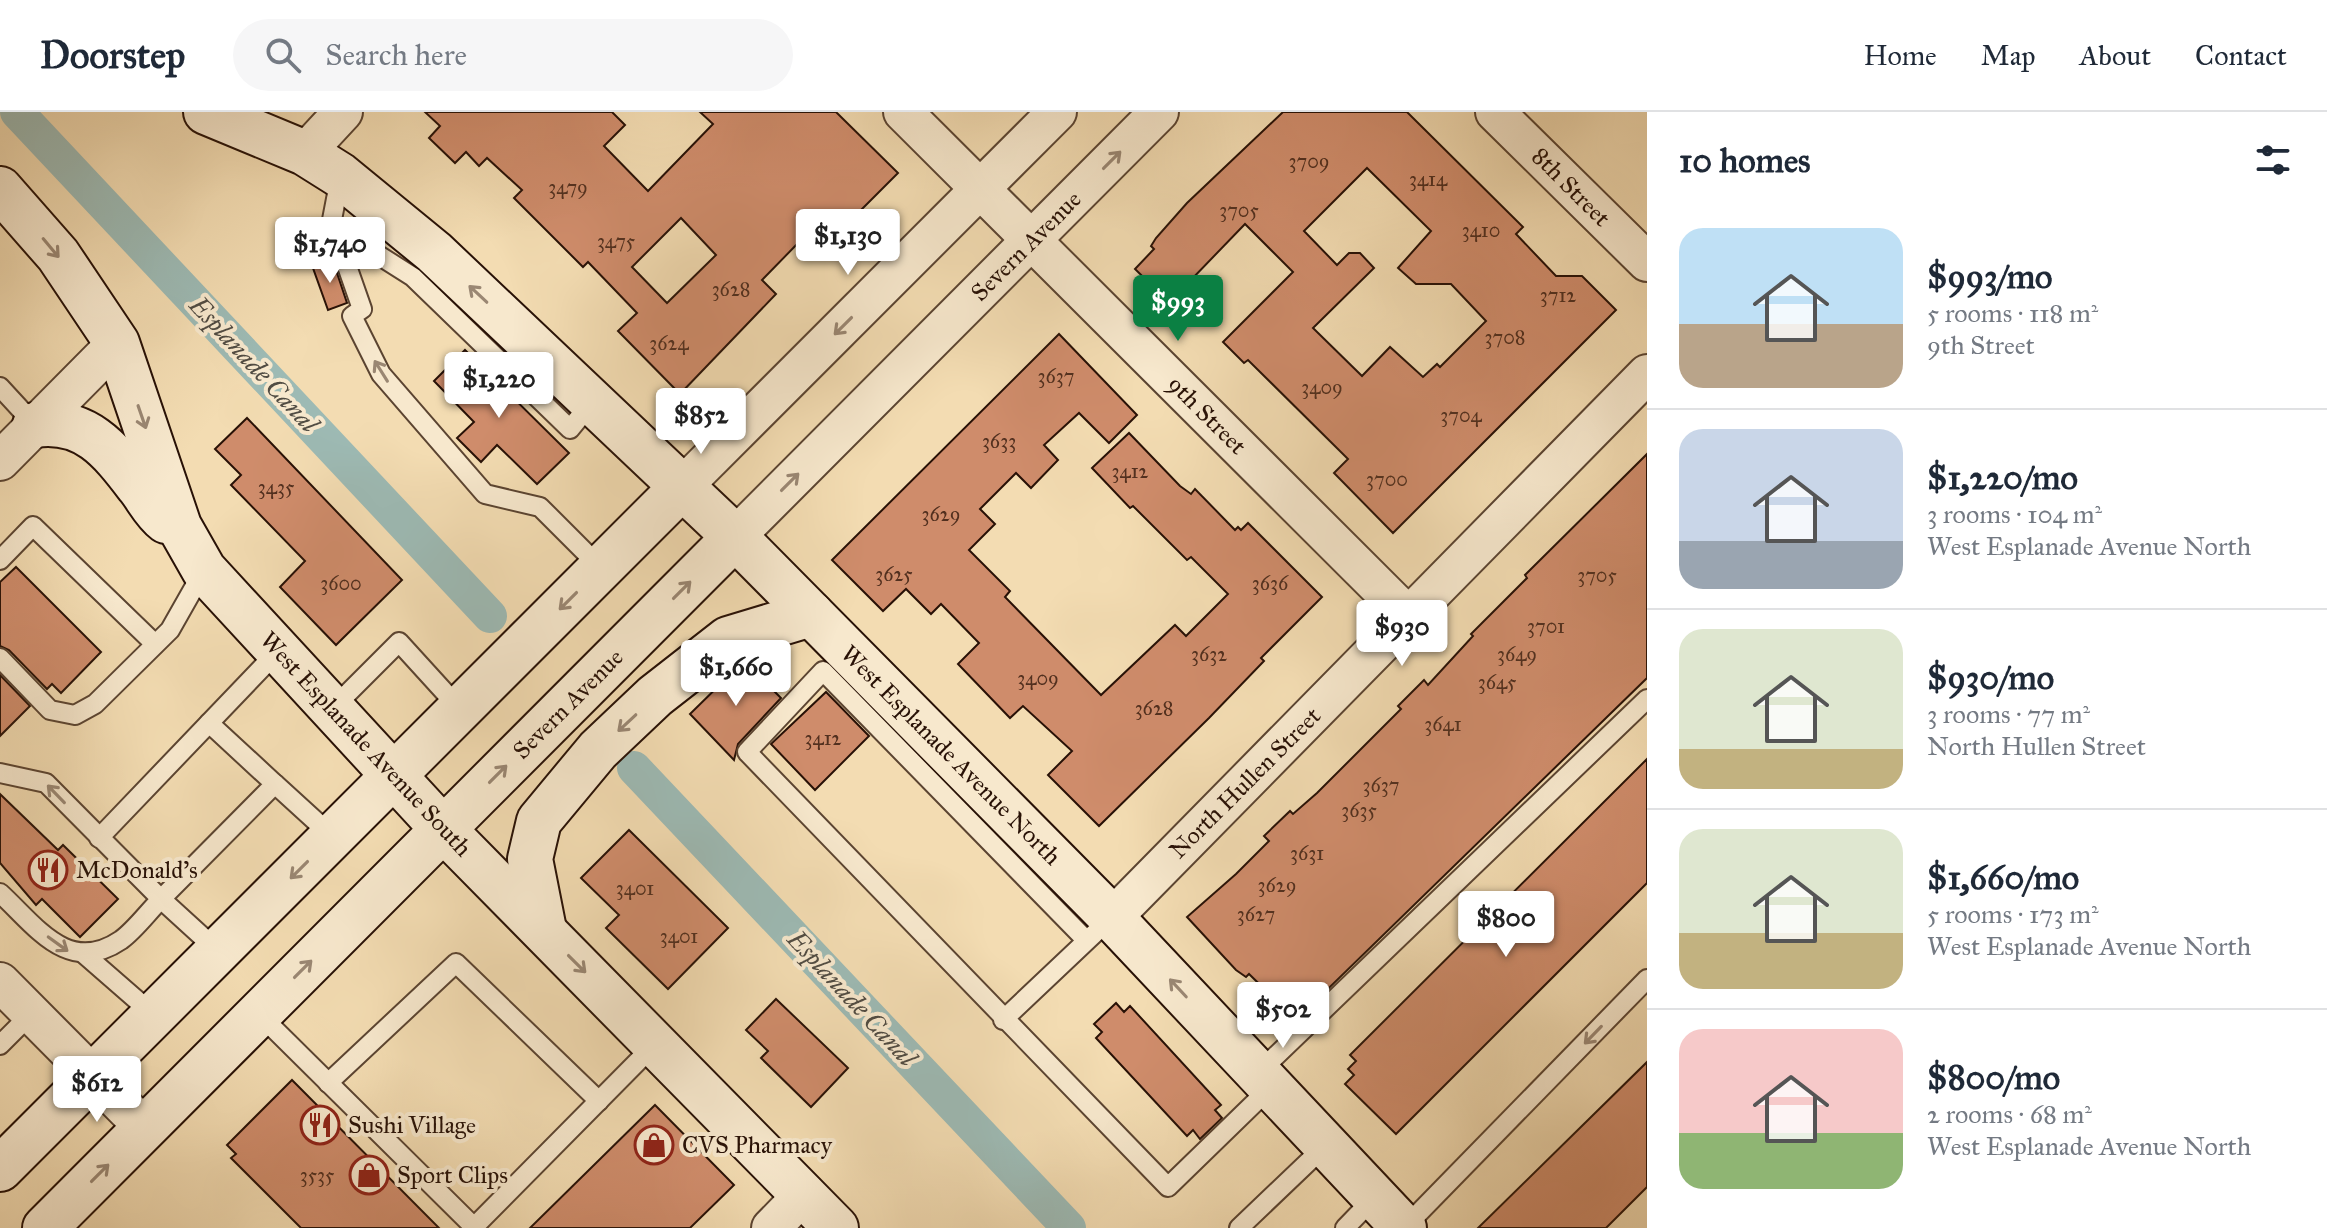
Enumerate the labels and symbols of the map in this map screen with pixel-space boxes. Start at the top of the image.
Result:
street label: 8th Street [1525,141,1617,233]
house number: 3709 [1288,149,1330,173]
one-way arrow [1102,150,1122,169]
house number: 3414 [1409,167,1448,191]
house number: 3479 [548,175,588,199]
street label: Severn Avenue [964,184,1088,308]
house number: 3705 [1219,198,1259,222]
pin: $1,130 [783,209,913,277]
pin: $1,740 [265,217,395,285]
house number: 3410 [1462,218,1500,242]
house number: 3475 [597,229,635,253]
one-way arrow [42,237,60,257]
pin: $993 [1131,275,1225,343]
house number: 3628 [712,277,750,301]
house number: 3712 [1540,283,1576,307]
one-way arrow [468,285,488,303]
water label: Esplanade Canal [181,288,327,441]
one-way arrow [834,316,853,335]
house number: 3708 [1485,325,1525,349]
house number: 3624 [649,331,689,355]
pin: $1,220 [434,352,564,420]
one-way arrow [372,360,389,382]
house number: 3637 [1038,364,1074,388]
street label: 9th Street [1161,369,1253,461]
house number: 3409 [1301,375,1343,399]
pin: $852 [654,388,748,456]
house number: 3704 [1440,403,1483,427]
one-way arrow [136,405,151,430]
house number: 3633 [982,429,1016,453]
house number: 3412 [1112,459,1149,483]
house number: 3700 [1366,467,1408,491]
one-way arrow [780,473,799,492]
house number: 3435 [258,475,294,499]
house number: 3629 [922,502,960,526]
house number: 3625 [875,562,913,586]
house number: 3705 [1577,563,1617,587]
house number: 3600 [320,571,362,595]
house number: 3636 [1252,571,1289,595]
one-way arrow [672,581,691,600]
one-way arrow [559,591,578,610]
pin: $930 [1355,600,1449,668]
house number: 3701 [1527,614,1565,638]
street label: West Esplanade Avenue South [254,625,478,863]
street label: West Esplanade Avenue North [835,639,1067,871]
pin: $1,660 [671,640,801,708]
street label: Severn Avenue [506,642,630,766]
house number: 3632 [1191,642,1227,666]
house number: 3649 [1497,642,1537,666]
house number: 3409 [1017,666,1059,690]
house number: 3645 [1478,670,1516,694]
house number: 3628 [1135,696,1173,720]
street label: North Hullen Street [1163,701,1327,865]
house number: 3641 [1424,712,1462,736]
one-way arrow [617,713,637,732]
house number: 3412 [805,726,842,750]
one-way arrow [489,764,508,784]
house number: 3637 [1363,773,1399,797]
one-way arrow [47,784,66,804]
house number: 3635 [1341,798,1377,822]
house number: 3631 [1290,841,1324,865]
restaurant icon: McDonald's [27,849,69,891]
place label: McDonald's [76,855,198,885]
one-way arrow [290,860,309,879]
house number: 3629 [1258,873,1296,897]
house number: 3401 [616,876,654,900]
pin: $800 [1459,891,1553,959]
house number: 3627 [1237,902,1275,926]
water label: Esplanade Canal [779,922,925,1075]
house number: 3401 [660,924,698,948]
one-way arrow [47,935,68,952]
one-way arrow [568,954,587,974]
one-way arrow [293,960,312,979]
one-way arrow [1168,978,1187,998]
pin: $502 [1236,982,1330,1050]
one-way arrow [1583,1025,1602,1045]
pin: $612 [50,1056,144,1124]
restaurant icon: Sushi Village [299,1104,341,1146]
place label: Sushi Village [348,1110,476,1140]
shop icon: CVS Pharmacy [633,1124,675,1166]
place label: CVS Pharmacy [682,1130,833,1160]
shop icon: Sport Clips [348,1154,390,1196]
place label: Sport Clips [397,1160,508,1190]
house number: 3535 [300,1163,334,1187]
one-way arrow [90,1164,109,1183]

